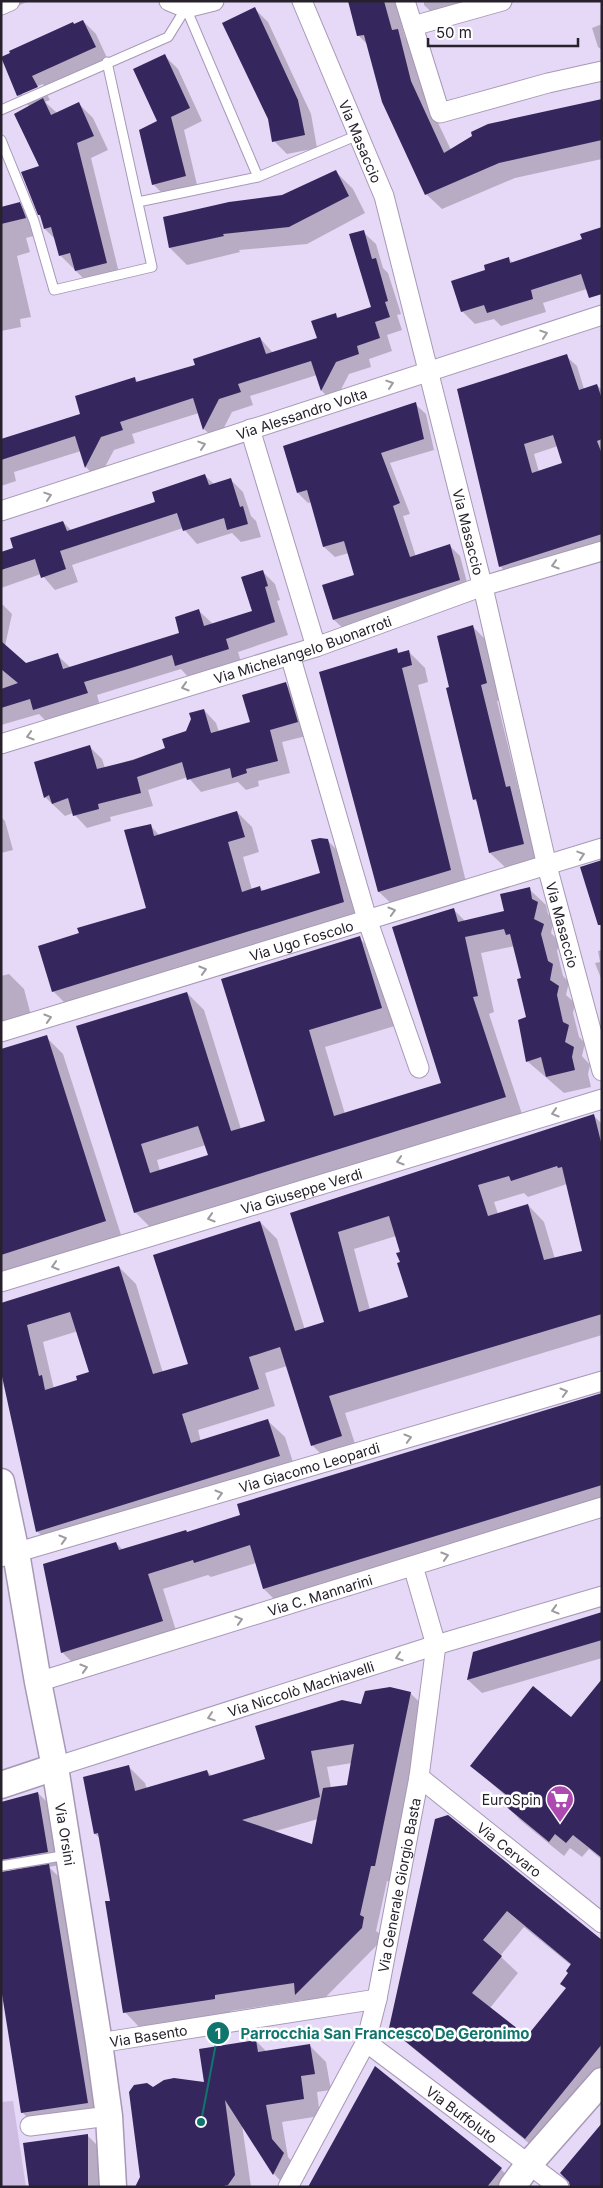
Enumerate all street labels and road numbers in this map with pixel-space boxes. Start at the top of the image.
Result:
street label: Via Masaccio [336,97,386,185]
street label: Via Alessandro Volta [234,384,369,442]
street label: Via Masaccio [450,487,488,577]
street label: Via Michelangelo Buonarroti [211,612,394,687]
street label: Via Masaccio [543,880,582,970]
street label: Via Ugo Foscolo [247,916,355,964]
street label: Via Giuseppe Verdi [239,1164,364,1217]
street label: Via Giacomo Leopardi [237,1438,381,1495]
street label: Via C. Mannarini [265,1570,374,1619]
street label: Via Niccolò Machiavelli [225,1657,376,1720]
street label: Via Generale Giorgio Basta [374,1796,423,1974]
street label: Via Orsini [52,1801,79,1867]
street label: Via Cervaro [474,1818,545,1880]
street label: Via Basento [108,2021,189,2050]
street label: Via Buffoluto [423,2082,501,2146]

